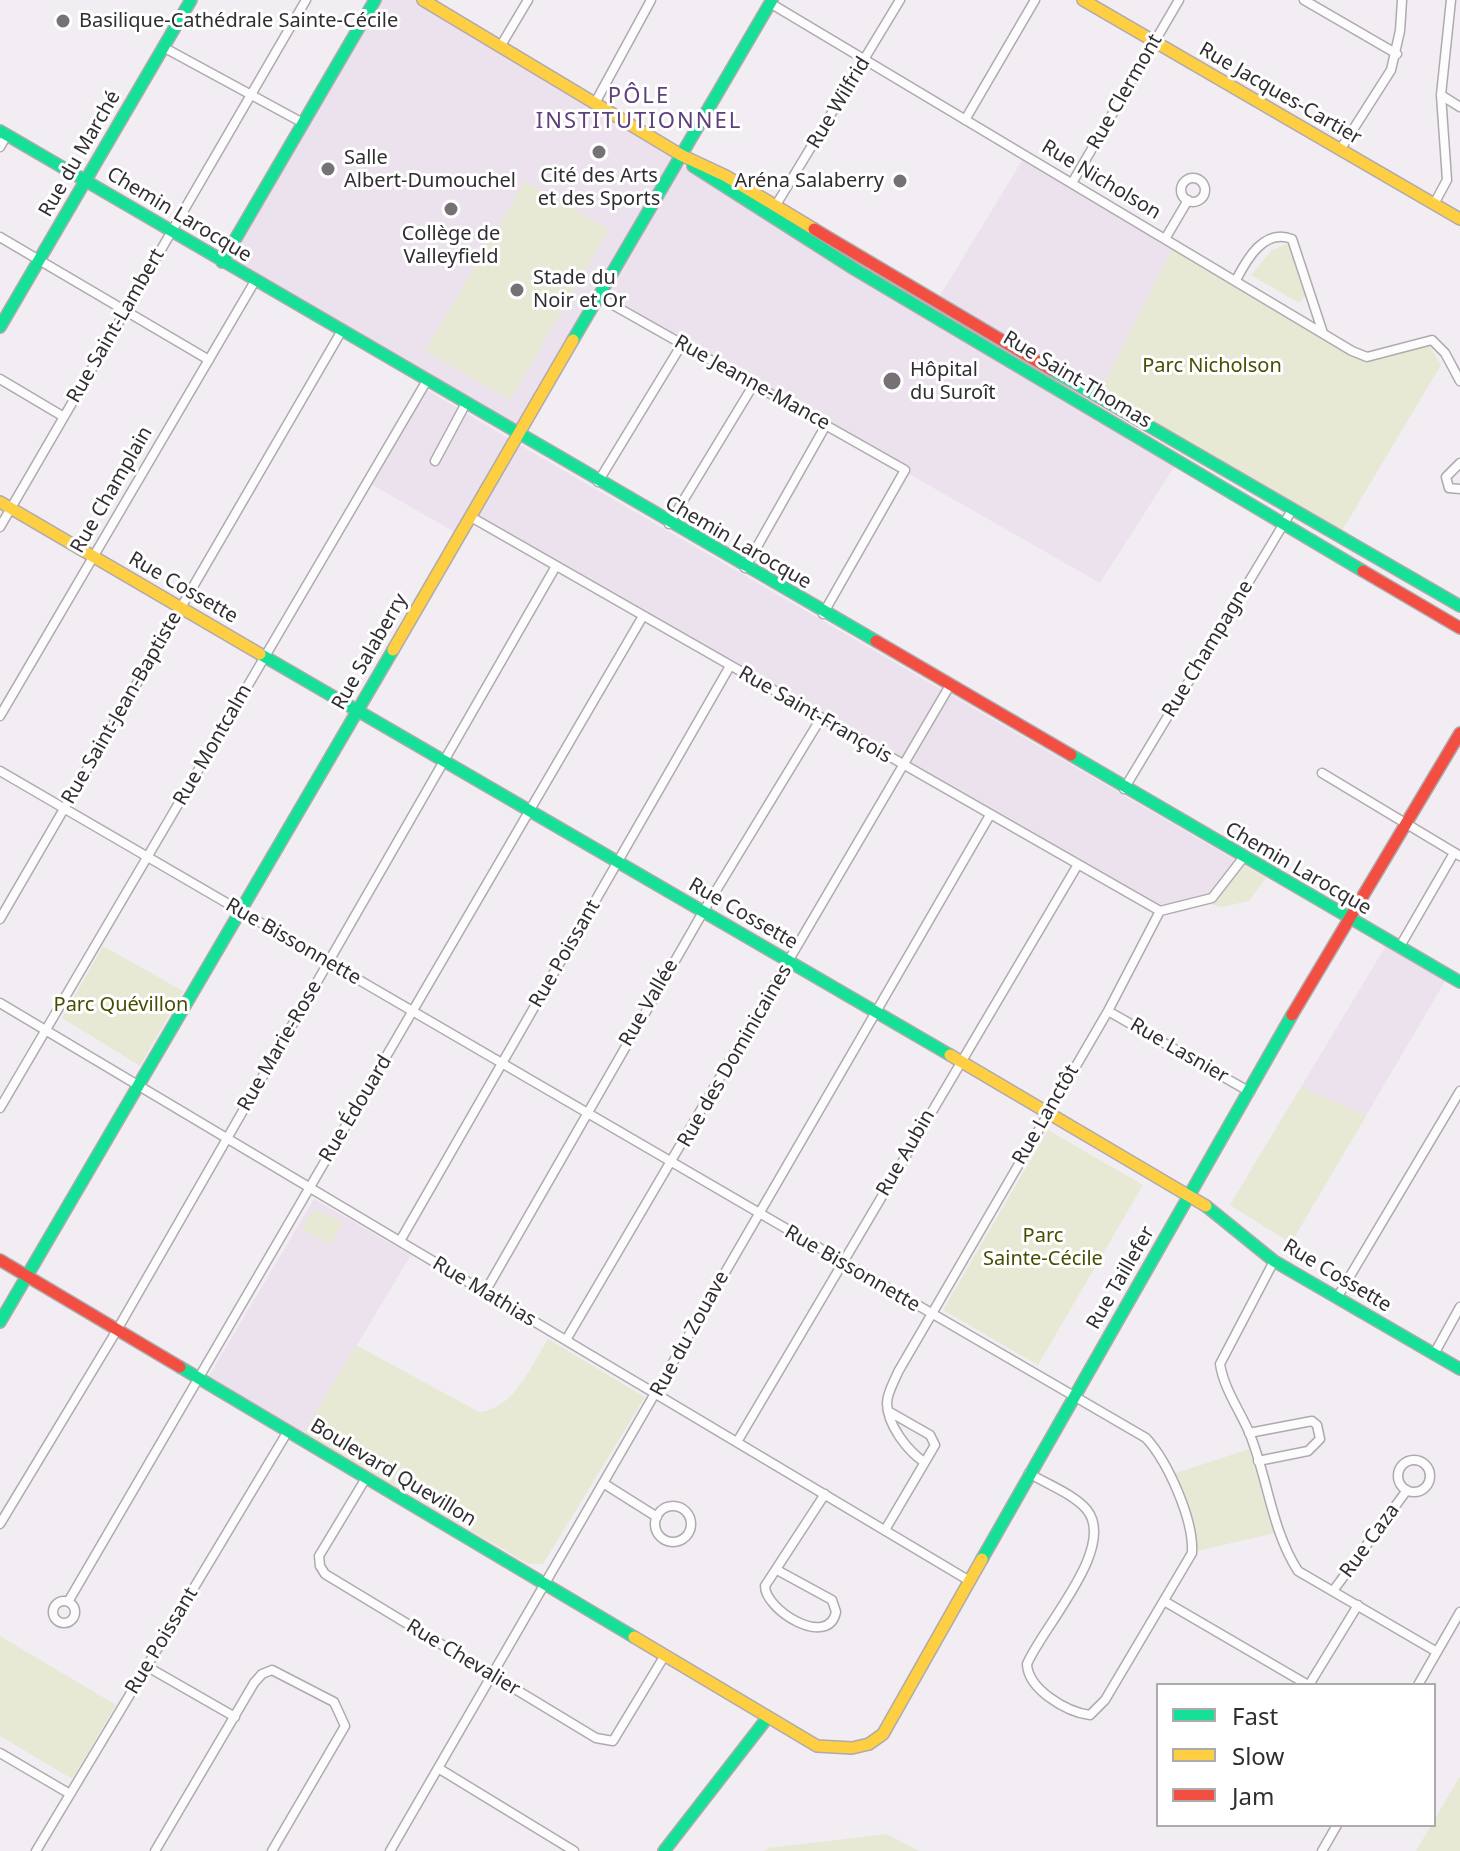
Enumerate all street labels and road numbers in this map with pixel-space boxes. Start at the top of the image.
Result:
street label: Rue Clermont [1082,30,1168,154]
street label: Rue Jacques-Cartier [1195,38,1365,150]
street label: Rue Wilfrid [802,53,876,153]
street label: Rue du Marché [34,87,126,221]
street label: Rue Nicholson [1037,135,1165,225]
street label: Chemin Larocque [102,162,256,268]
street label: Rue Saint-Lambert [62,245,170,407]
street label: Rue Saint-Thomas [998,326,1156,434]
street label: Rue Jeanne-Mance [670,330,834,436]
street label: Rue Champlain [66,422,158,558]
street label: Chemin Larocque [661,491,815,595]
street label: Rue Cossette [124,547,242,629]
street label: Rue Champagne [1158,576,1258,722]
street label: Rue Salaberry [327,590,413,714]
street label: Rue Saint-Jean-Baptiste [57,607,187,809]
street label: Rue Saint-François [734,661,896,769]
street label: Rue Montcalm [169,680,257,810]
street label: Chemin Larocque [1221,817,1375,921]
street label: Rue Cossette [684,873,802,955]
street label: Rue Bissonnette [221,894,365,990]
street label: Rue Poissant [524,896,606,1012]
street label: Rue Vallée [614,955,684,1051]
street label: Rue des Dominicaines [673,960,797,1152]
street label: Rue Marie-Rose [233,976,327,1116]
street label: Rue Lasnier [1126,1013,1232,1089]
street label: Rue Édouard [315,1051,397,1167]
street label: Rue Lanctôt [1008,1061,1084,1169]
street label: Rue Aubin [872,1105,940,1201]
street label: Rue Bissonnette [780,1221,924,1317]
street label: Rue Taillefer [1082,1222,1160,1334]
street label: Rue Cossette [1278,1234,1396,1318]
street label: Rue Mathias [428,1252,540,1332]
street label: Rue du Zouave [646,1267,734,1401]
street label: Boulevard Quevillon [306,1414,480,1532]
street label: Rue Caza [1335,1499,1405,1583]
street label: Rue Poissant [121,1583,203,1699]
street label: Rue Chevalier [402,1615,524,1701]

